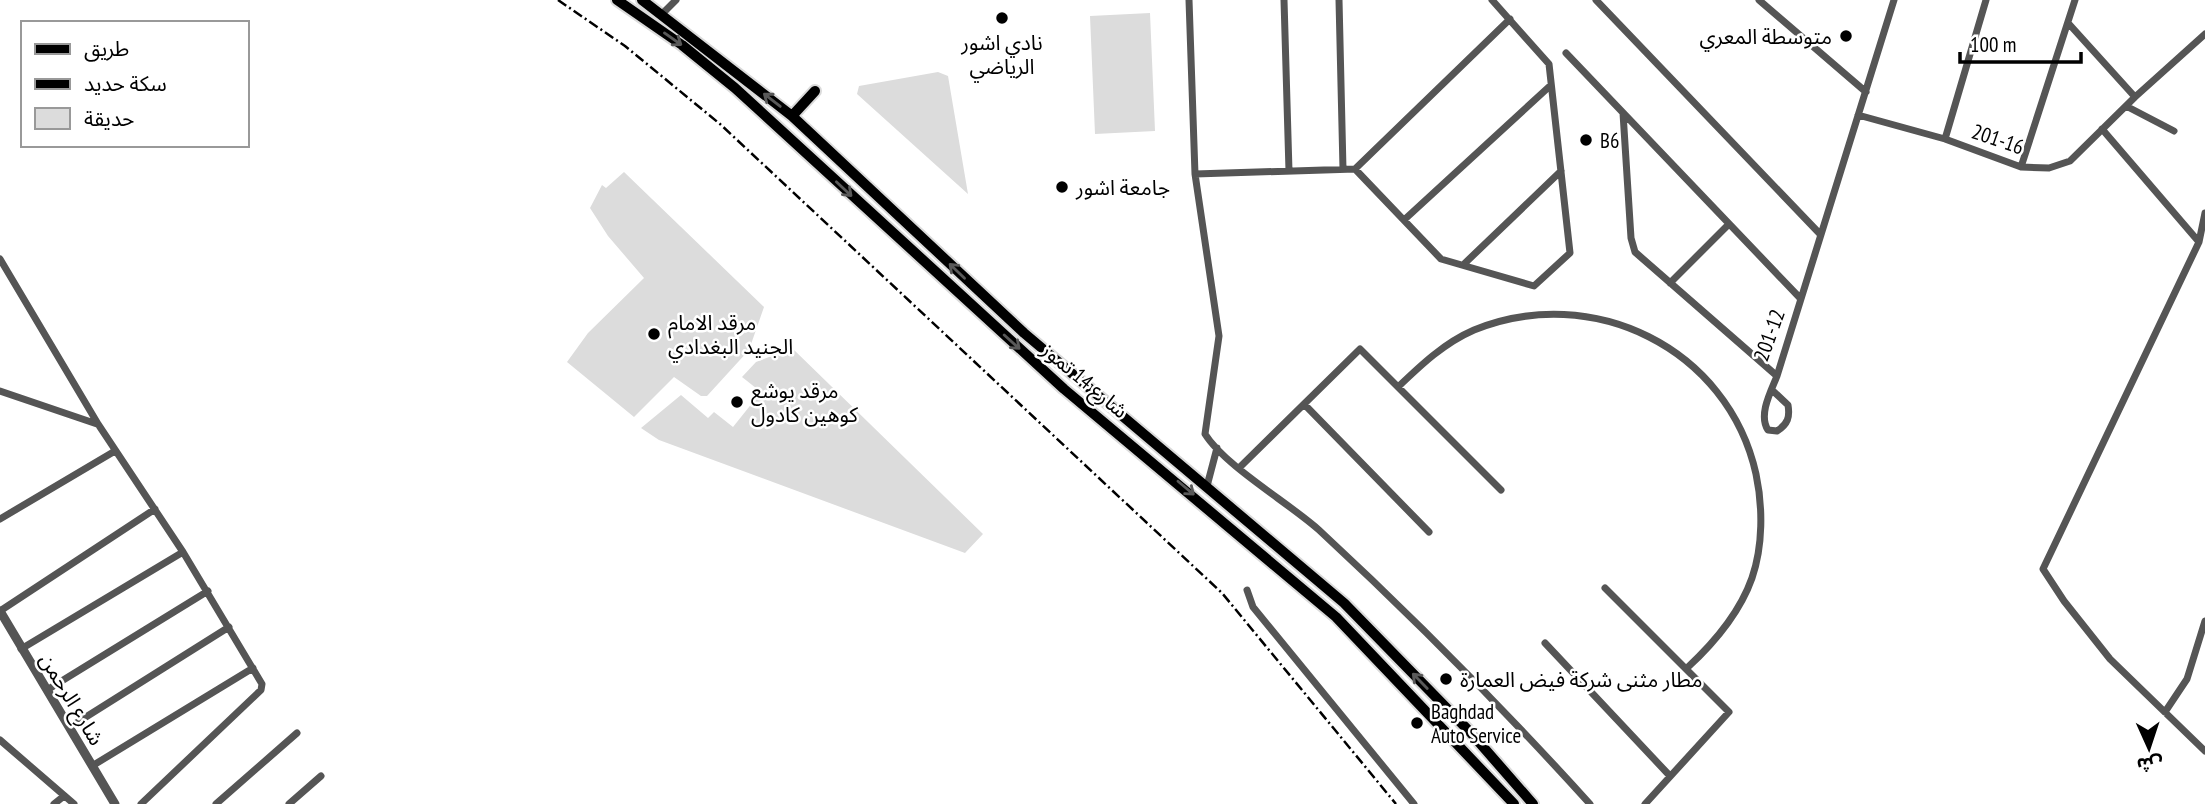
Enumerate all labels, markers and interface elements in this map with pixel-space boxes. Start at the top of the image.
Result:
marker: نادي اشور الرياضي [994,10,1010,26]
legend [21,21,248,147]
scale bar [1960,21,2081,65]
place label: متوسطة المعري [1699,23,1832,52]
marker: متوسطة المعري [1838,28,1854,44]
place label: نادي اشور الرياضي [960,29,1043,82]
text: 100 m [1970,31,2016,58]
one-way arrow [663,32,682,46]
text: طريق [84,35,129,62]
text: سكة حديد [84,70,167,97]
one-way arrow [763,93,782,108]
text: حديقة [84,105,134,132]
street label: 201-16 [1968,118,2028,160]
place label: B6 [1600,127,1619,154]
marker: B6 [1578,132,1594,148]
place label: جامعة اشور [1075,174,1170,201]
marker: جامعة اشور [1054,179,1070,195]
one-way arrow [835,180,852,197]
one-way arrow [949,262,966,279]
street label: 201-12 [1747,305,1791,365]
place label: مرقد الامام الجنيد البغدادي [668,309,793,362]
marker: مرقد الامام الجنيد البغدادي [646,326,662,342]
one-way arrow [1003,334,1020,351]
street label: شارع 14 تموز [1034,335,1134,426]
place label: مرقد يوشع كوهين كادول [751,377,858,428]
marker: مرقد يوشع كوهين كادول [729,394,745,410]
one-way arrow [1176,481,1194,496]
street label: شارع الرحمن [32,648,110,751]
place label: مطار مثنى شركة فيض العمارة [1460,666,1703,693]
marker: مطار مثنى شركة فيض العمارة [1438,671,1454,687]
one-way arrow [1412,673,1429,690]
place label: Baghdad Auto Service [1431,698,1521,749]
north arrow [2114,713,2184,783]
marker: Baghdad Auto Service [1409,715,1425,731]
text: ش [2136,752,2164,778]

